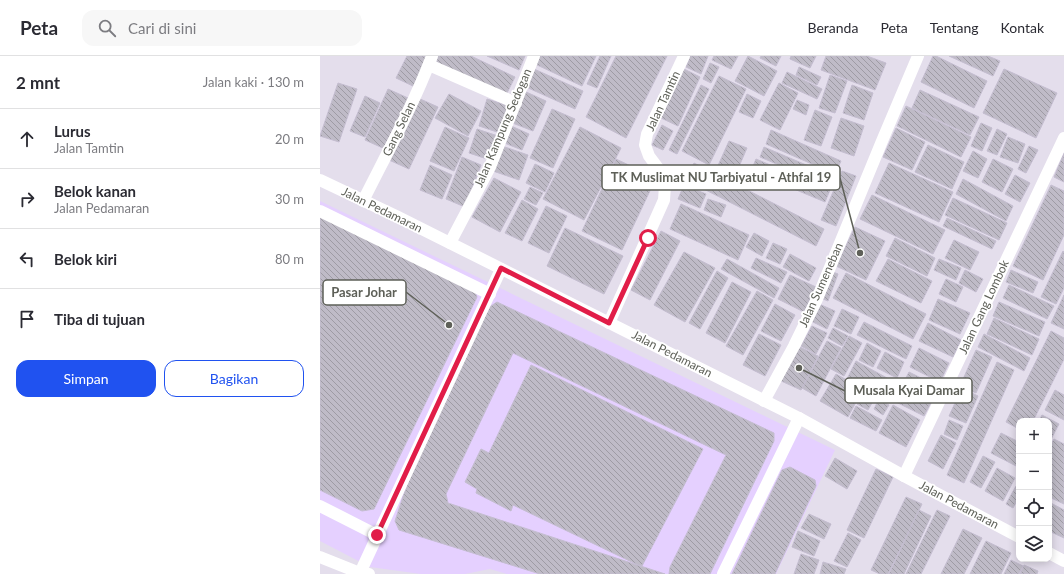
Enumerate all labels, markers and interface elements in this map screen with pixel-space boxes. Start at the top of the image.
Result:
search box [82,10,362,46]
text: Peta [20,16,58,39]
icon: search [96,17,118,39]
text: Cari di sini [128,19,196,37]
text: Beranda [808,19,858,36]
text: Peta [880,19,908,36]
text: Tentang [930,19,979,36]
text: Kontak [1001,19,1044,36]
street label: Jalan Kampung Sedogan [471,66,534,190]
street label: Jalan Tamtin [642,68,683,133]
text: 2 mnt [16,72,60,93]
text: Jalan kaki · 130 m [203,74,304,90]
street label: Gang Selan [379,99,418,159]
text: Lurus [54,122,91,140]
icon: ahead [16,128,38,150]
text: 20 m [275,131,304,147]
text: Jalan Tamtin [54,140,124,156]
callout: TK Muslimat NU Tarbiyatul - Athfal 19 [602,165,840,190]
text: TK Muslimat NU Tarbiyatul - Athfal 19 [611,169,831,185]
text: Belok kanan [54,182,136,200]
street label: Jalan Pedamaran [339,184,425,236]
icon: right [16,188,38,210]
text: 30 m [275,191,304,207]
text: Jalan Pedamaran [54,200,149,216]
route start [639,229,657,247]
street label: Jalan Sumeneban [795,240,846,329]
icon: left [16,248,38,270]
text: Belok kiri [54,250,117,268]
text: 80 m [275,251,304,267]
street label: Jalan Gang Lombok [955,257,1012,356]
callout: Pasar Johar [323,280,406,305]
text: Pasar Johar [331,284,397,300]
icon: arrive [16,308,38,330]
text: Tiba di tujuan [54,310,145,328]
street label: Jalan Pedamaran [630,327,715,380]
button: Simpan [16,360,156,397]
button: Bagikan [164,360,304,397]
callout: Musala Kyai Damar [845,378,972,403]
text: Musala Kyai Damar [853,382,965,398]
map controls [1016,418,1052,562]
button: + [1016,418,1052,454]
button: − [1016,454,1052,490]
street label: Jalan Pedamaran [917,477,1002,532]
button: locate [1016,490,1052,526]
route end [368,526,386,544]
button: layers [1016,526,1052,562]

